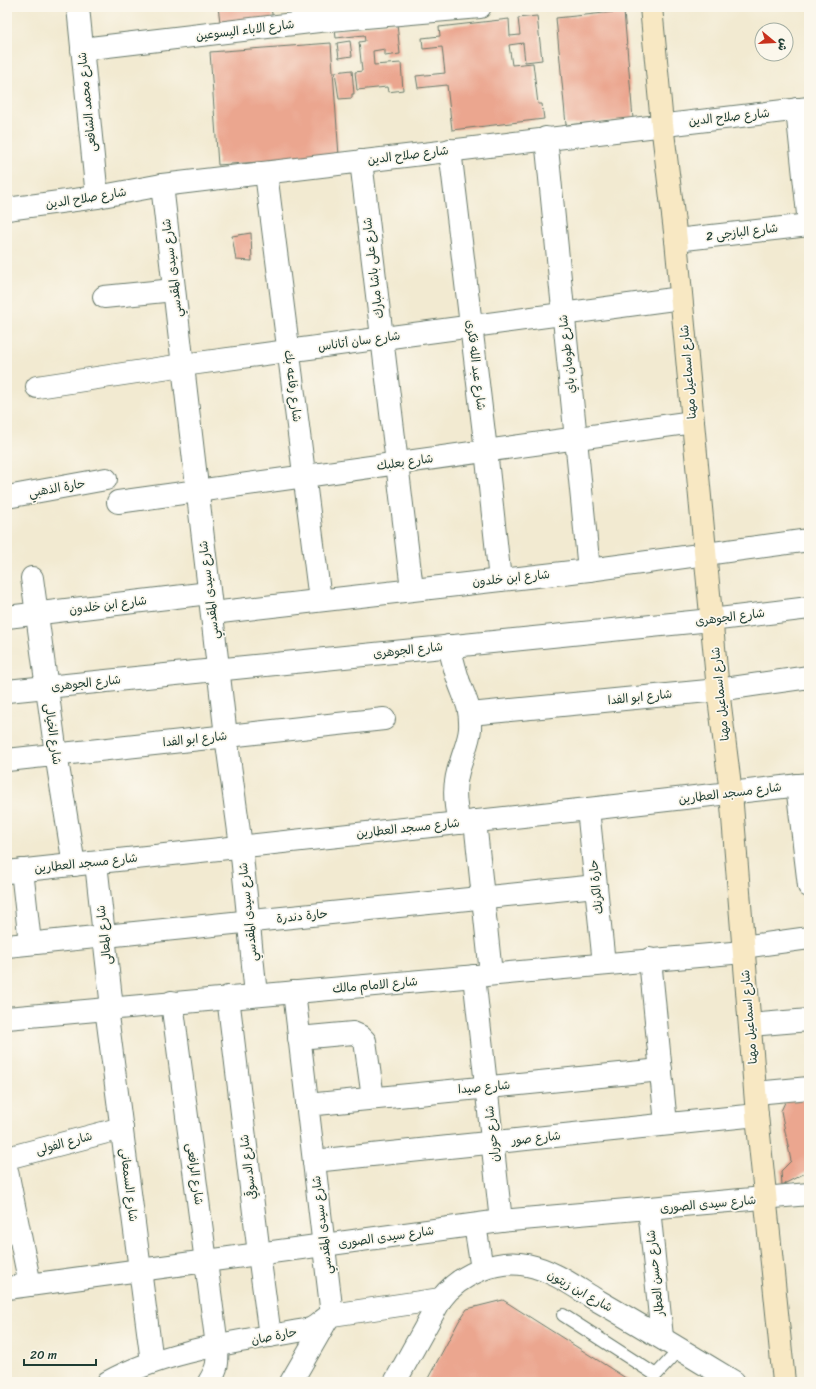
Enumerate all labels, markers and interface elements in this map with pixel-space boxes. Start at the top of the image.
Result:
street label: شارع الاباء اليسوعين [195,13,295,47]
north arrow [754,22,794,62]
text: ش [772,36,794,54]
street label: شارع محمد الشافعى [71,51,103,153]
street label: شارع صلاح الدين [687,102,771,132]
street label: شارع صلاح الدين [366,139,450,171]
street label: شارع صلاح الدين [44,181,128,215]
street label: شارع على باشا مبارك [356,216,390,320]
street label: شارع سيدى المقدسي [155,217,189,319]
street label: شارع البازجى 2 [705,217,779,247]
street label: شارع طومان باي [552,314,582,394]
street label: شارع عبد الله فكرى [460,318,492,412]
street label: شارع سان أتاناس [316,324,402,358]
street label: شارع اسماعيل مهنا [673,324,703,420]
street label: شارع رفاعه بك [278,349,308,423]
street label: شارع بعلبك [375,447,435,477]
street label: حارة الذهبي [27,472,87,504]
street label: شارع سيدى المقدسي [192,539,226,641]
street label: شارع ابن خلدون [471,563,551,593]
street label: شارع ابن خلدون [68,589,148,621]
street label: شارع الجوهرى [694,602,766,632]
street label: شارع الجوهرى [372,635,444,665]
street label: شارع اسماعيل مهنا [704,646,736,742]
street label: شارع الجوهرى [50,668,122,698]
street label: شارع ابو الفدا [607,683,673,711]
street label: شارع الخيالى [38,702,68,766]
street label: شارع ابو الفدا [162,725,228,753]
street label: شارع مسجد العطارين [677,776,783,810]
street label: شارع مسجد العطارين [355,812,461,844]
street label: شارع مسجد العطارين [33,847,139,879]
street label: حارة الكرنك [582,859,610,915]
street label: شارع سيدى المقدسي [232,861,264,963]
street label: حارة دندرة [275,902,329,930]
street label: شارع المعالى [89,904,119,966]
street label: شارع اسماعيل مهنا [734,969,764,1065]
street label: شارع الامام مالك [331,970,419,1000]
street label: شارع صيدا [457,1074,511,1100]
street label: شارع حوران [478,1105,506,1163]
street label: شارع صور [509,1124,562,1152]
street label: شارع الفولى [33,1125,95,1161]
street label: شارع الدسوقي [233,1133,263,1201]
street label: شارع الرافعى [180,1142,210,1206]
street label: شارع السمعانى [114,1147,144,1223]
street label: شارع سيدى المقدسي [305,1174,339,1276]
street label: شارع سيدى الصورى [659,1189,757,1219]
street label: شارع سيدى الصورى [337,1219,435,1255]
street label: شارع حسن العطار [640,1229,671,1318]
street label: شارع ابن زيتون [543,1264,617,1318]
street label: حارة صان [249,1321,299,1351]
scale bar [24,1341,96,1367]
text: 20 m [30,1344,57,1366]

